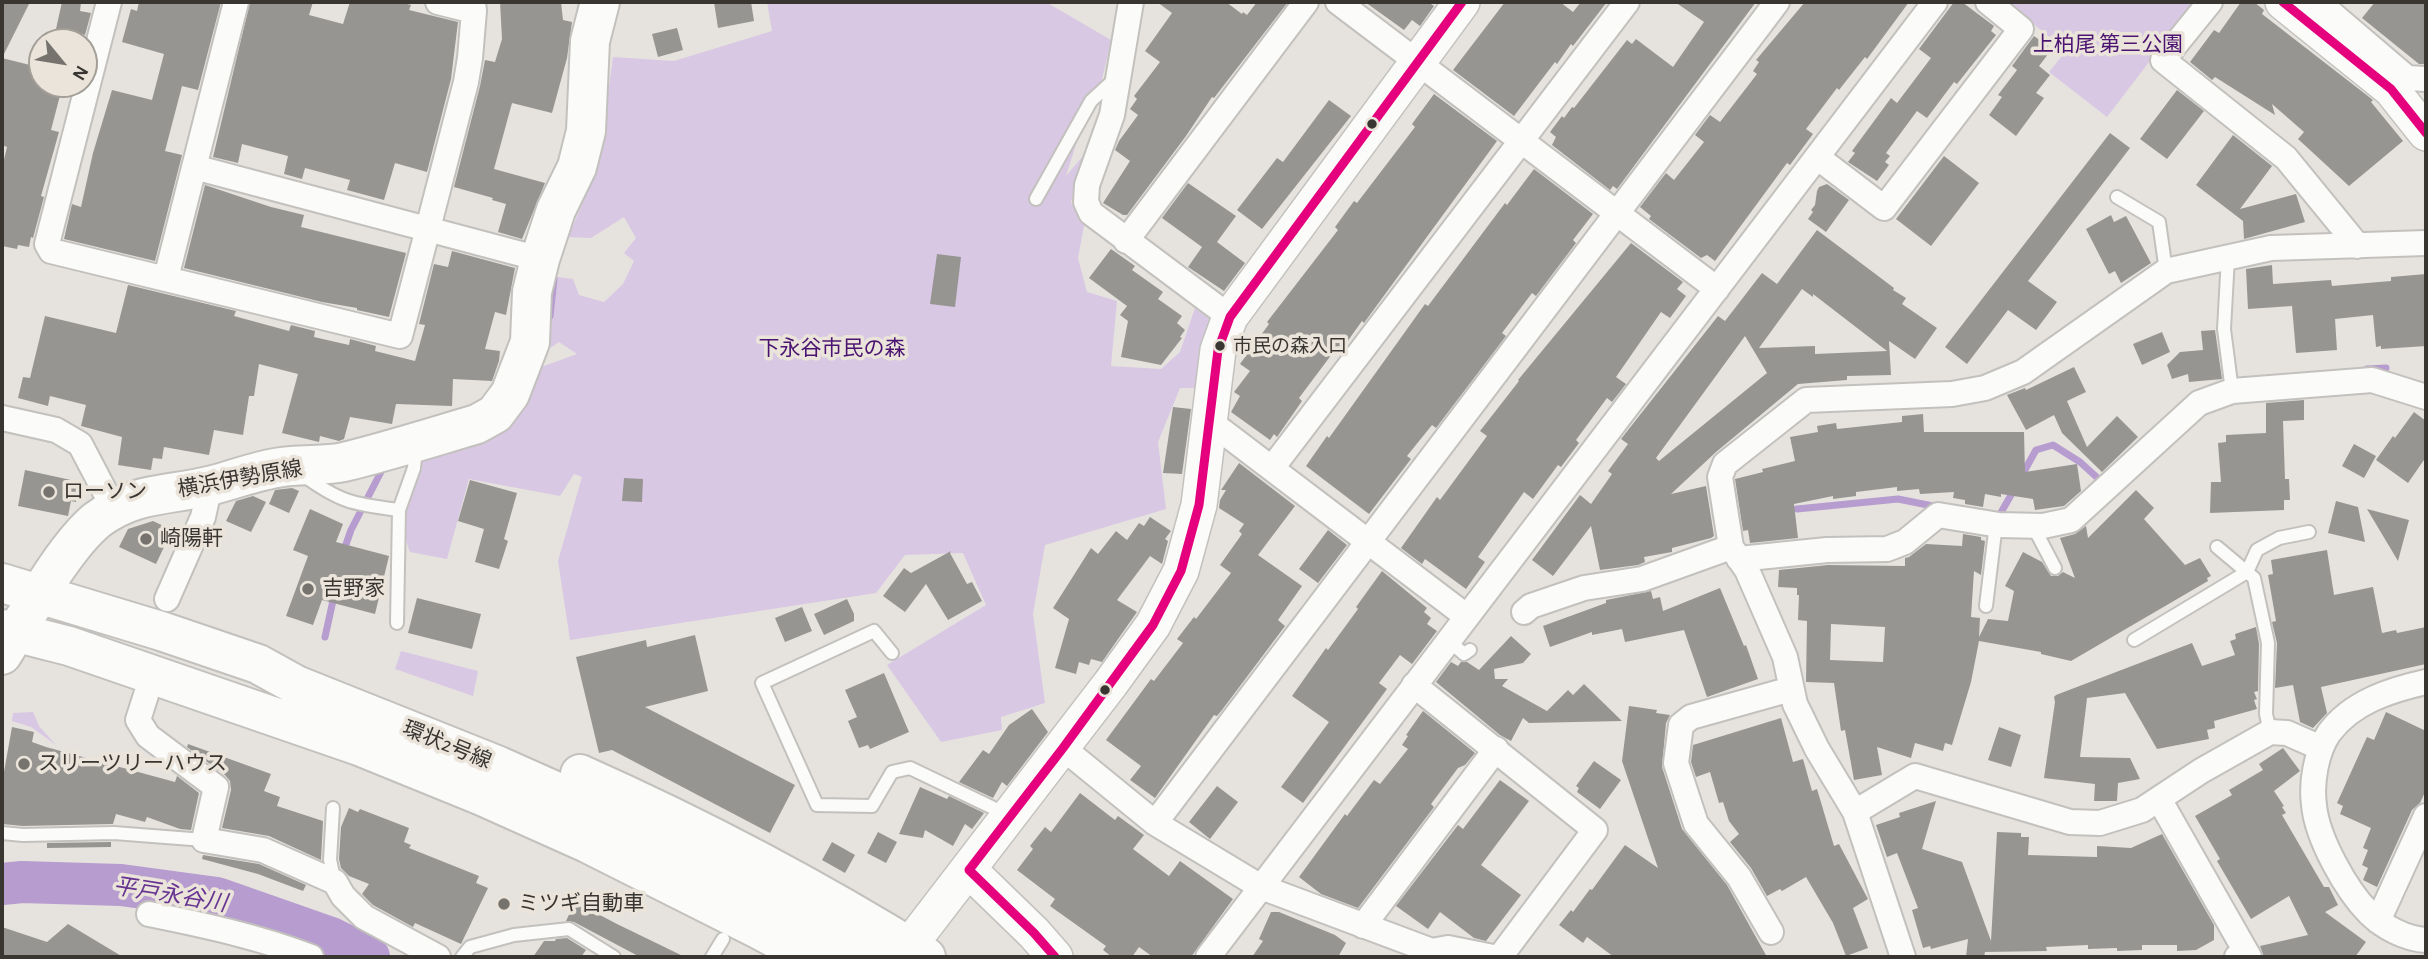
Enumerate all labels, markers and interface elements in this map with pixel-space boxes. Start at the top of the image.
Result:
north arrow [28,28,98,98]
park label: 上柏尾 第三公園 [2033,32,2183,58]
text: N [68,62,91,83]
unlabelled marker [1365,117,1379,131]
place label: 市民の森入口 [1233,335,1347,357]
park label: 下永谷市民の森 [759,336,905,362]
marker: 市民の森入口 [1213,339,1227,353]
street label: 横浜伊勢原線 [176,456,304,502]
place label: ローソン [63,479,147,505]
marker: ローソン [41,484,57,500]
place label: 崎陽軒 [160,526,223,552]
marker: 崎陽軒 [138,531,154,547]
place label: 吉野家 [322,576,385,602]
marker: 吉野家 [300,581,316,597]
unlabelled marker [1098,683,1112,697]
street label: 環状2号線 [399,716,495,774]
place label: スリーツリーハウス [38,751,227,777]
marker: スリーツリーハウス [16,756,32,772]
water label: 平戸永谷川 [111,872,229,918]
place label: ミツギ自動車 [518,891,644,917]
marker: ミツギ自動車 [496,896,512,912]

